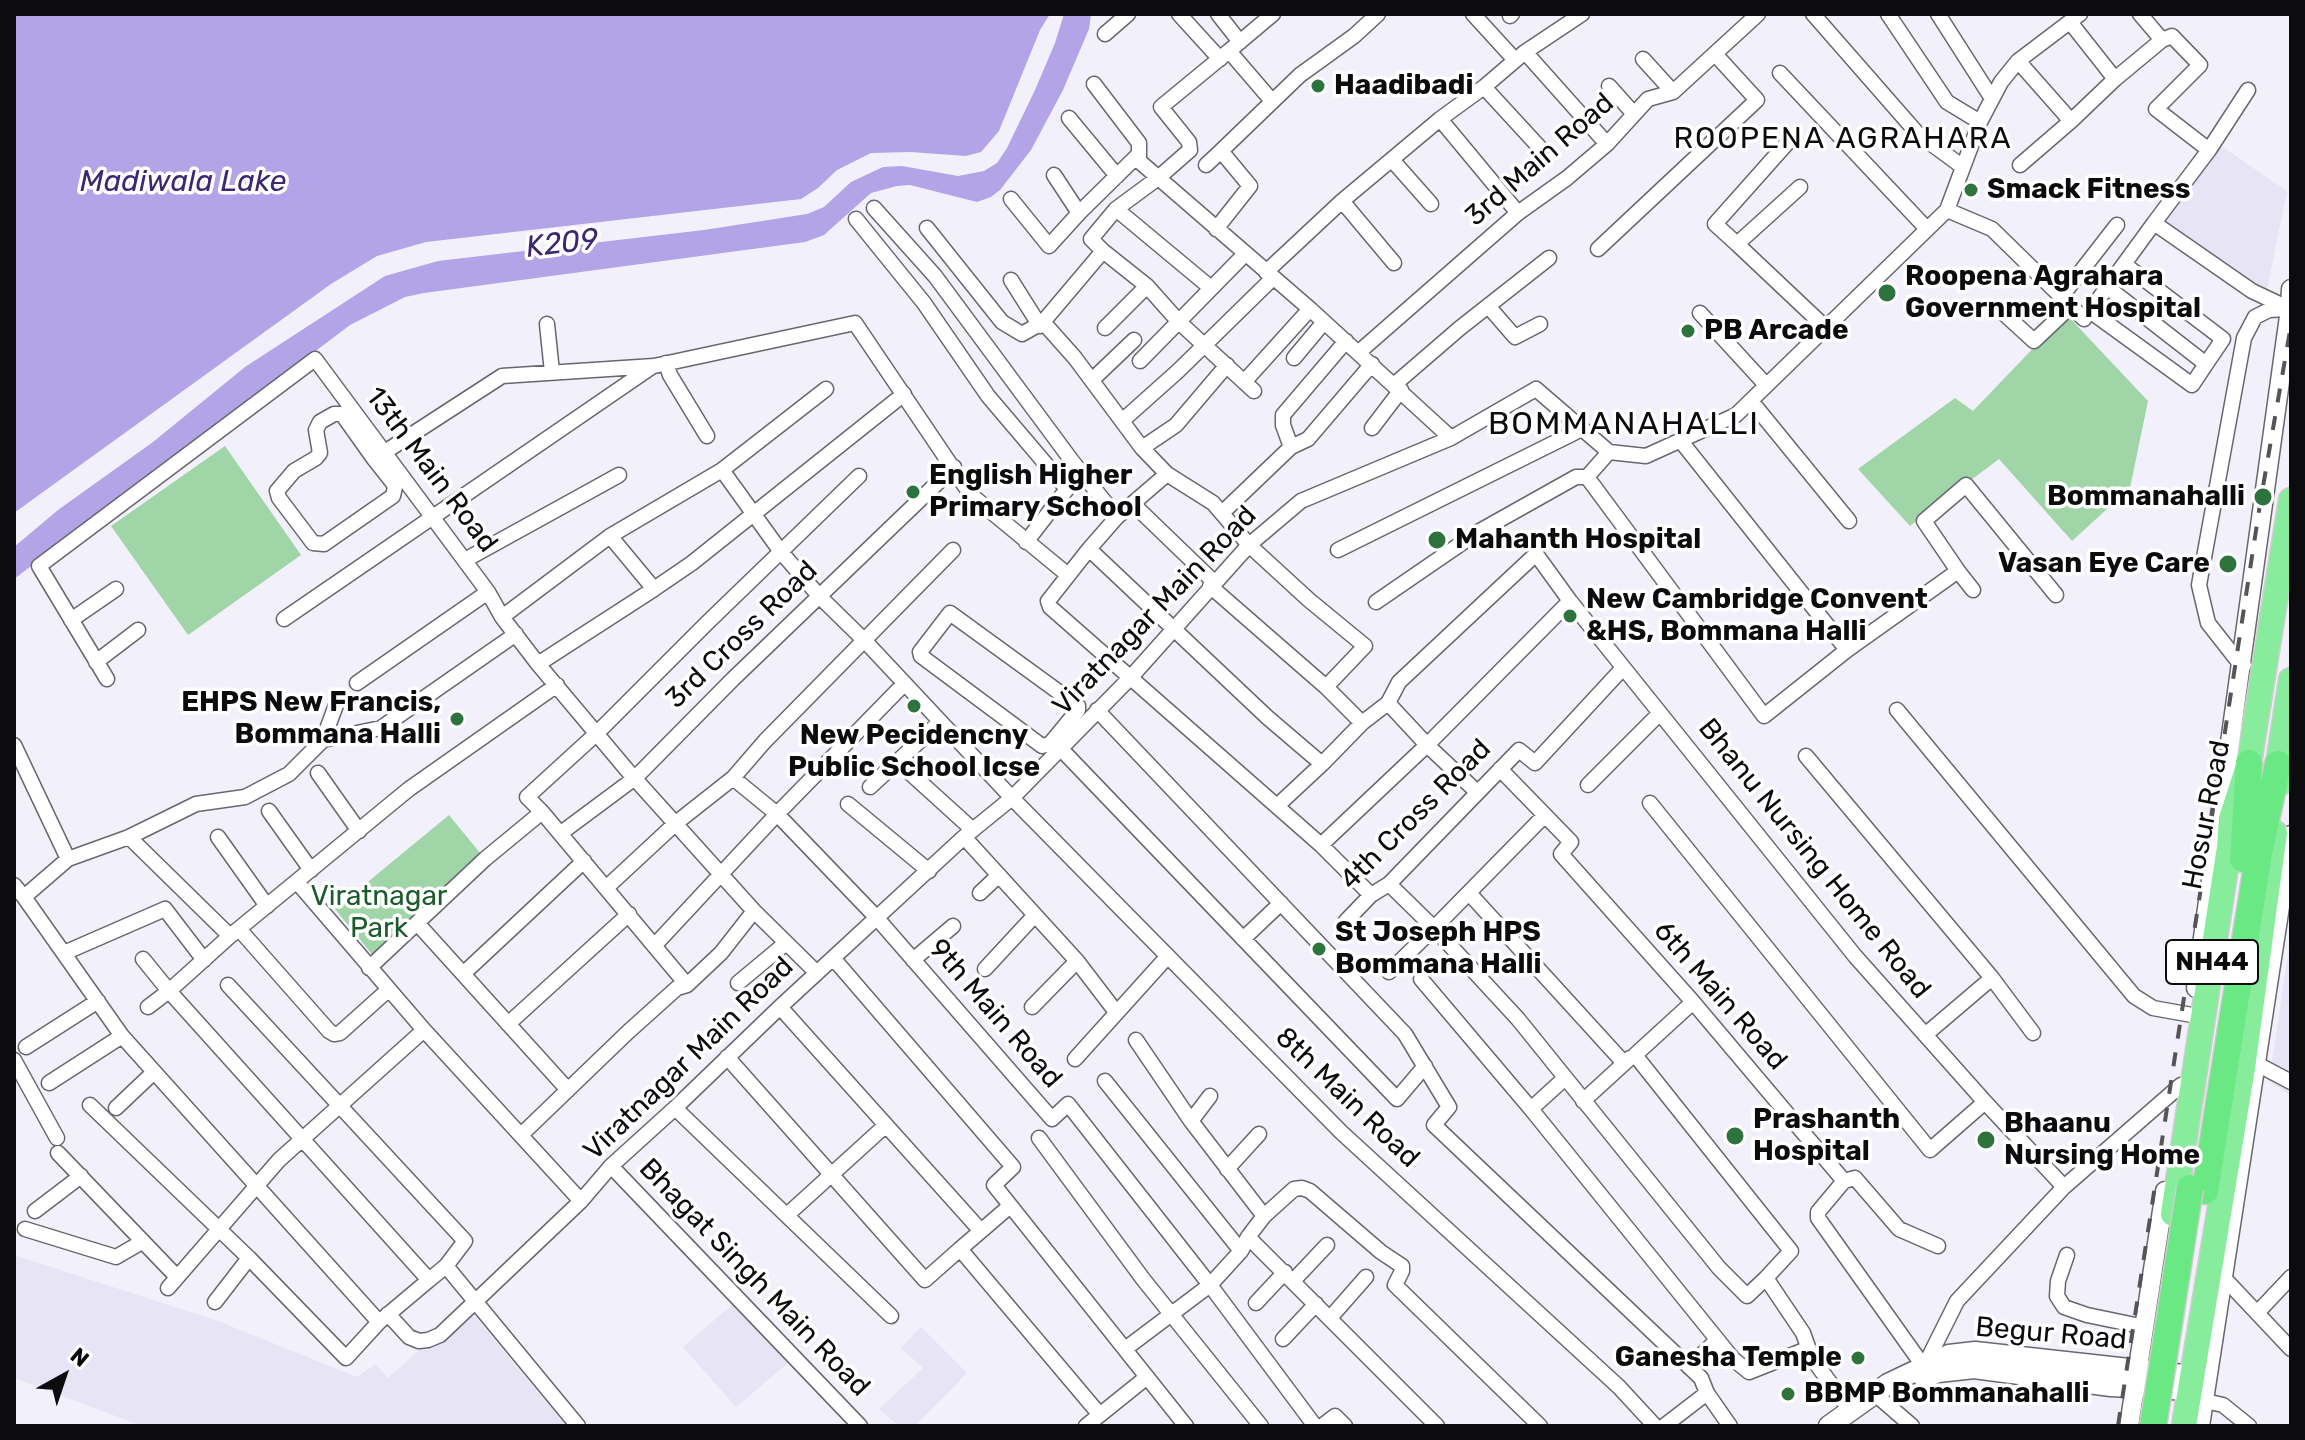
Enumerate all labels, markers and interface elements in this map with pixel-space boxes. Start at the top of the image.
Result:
place label: Haadibadi [1334,69,1473,103]
marker: Haadibadi [1309,77,1327,95]
street label: 3rd Main Road [1459,87,1621,233]
district label: ROOPENA AGRAHARA [1673,121,2013,157]
water label: Madiwala Lake [80,164,286,200]
place label: Smack Fitness [1987,173,2191,207]
marker: Smack Fitness [1962,181,1980,199]
water label: K209 [524,222,600,266]
place label: Roopena Agrahara Government Hospital [1905,260,2201,326]
marker: Roopena Agrahara Government Hospital [1876,282,1898,304]
place label: PB Arcade [1704,314,1849,348]
marker: PB Arcade [1679,322,1697,340]
street label: 13th Main Road [358,381,504,559]
district label: BOMMANAHALLI [1488,406,1760,444]
place label: English Higher Primary School [929,459,1142,525]
place label: Bommanahalli [2047,480,2245,514]
marker: English Higher Primary School [904,483,922,501]
marker: Bommanahalli [2252,486,2274,508]
street label: Viratnagar Main Road [1046,499,1264,723]
place label: Mahanth Hospital [1455,523,1701,557]
marker: Mahanth Hospital [1426,529,1448,551]
place label: Vasan Eye Care [1998,547,2210,581]
marker: Vasan Eye Care [2217,553,2239,575]
street label: 3rd Cross Road [659,554,825,716]
place label: New Cambridge Convent &HS, Bommana Halli [1586,583,1928,649]
marker: New Cambridge Convent &HS, Bommana Halli [1561,607,1579,625]
place label: EHPS New Francis, Bommana Halli [181,686,441,752]
marker: New Pecidencny Public School Icse [905,697,923,715]
marker: EHPS New Francis, Bommana Halli [448,710,466,728]
street label: Bhanu Nursing Home Road [1691,712,1937,1006]
place label: New Pecidencny Public School Icse [788,719,1040,785]
street label: 4th Cross Road [1334,733,1498,897]
street label: Hosur Road [2176,738,2238,892]
park label: Viratnagar Park [311,880,447,946]
street label: 6th Main Road [1646,915,1794,1077]
place label: St Joseph HPS Bommana Halli [1335,916,1542,982]
street label: 9th Main Road [921,933,1069,1095]
marker: St Joseph HPS Bommana Halli [1310,940,1328,958]
road number: NH44 [2166,940,2258,984]
street label: Viratnagar Main Road [577,950,801,1168]
street label: 8th Main Road [1268,1021,1426,1175]
place label: Prashanth Hospital [1753,1103,1900,1169]
place label: Bhaanu Nursing Home [2004,1107,2200,1173]
marker: Prashanth Hospital [1724,1125,1746,1147]
marker: Bhaanu Nursing Home [1975,1129,1997,1151]
street label: Bhagat Singh Main Road [632,1152,876,1404]
street label: Begur Road [1974,1311,2128,1357]
north arrow [24,1336,104,1416]
place label: Ganesha Temple [1615,1341,1842,1375]
text: N [65,1342,94,1373]
marker: Ganesha Temple [1849,1349,1867,1367]
place label: BBMP Bommanahalli [1804,1377,2089,1411]
marker: BBMP Bommanahalli [1779,1385,1797,1403]

